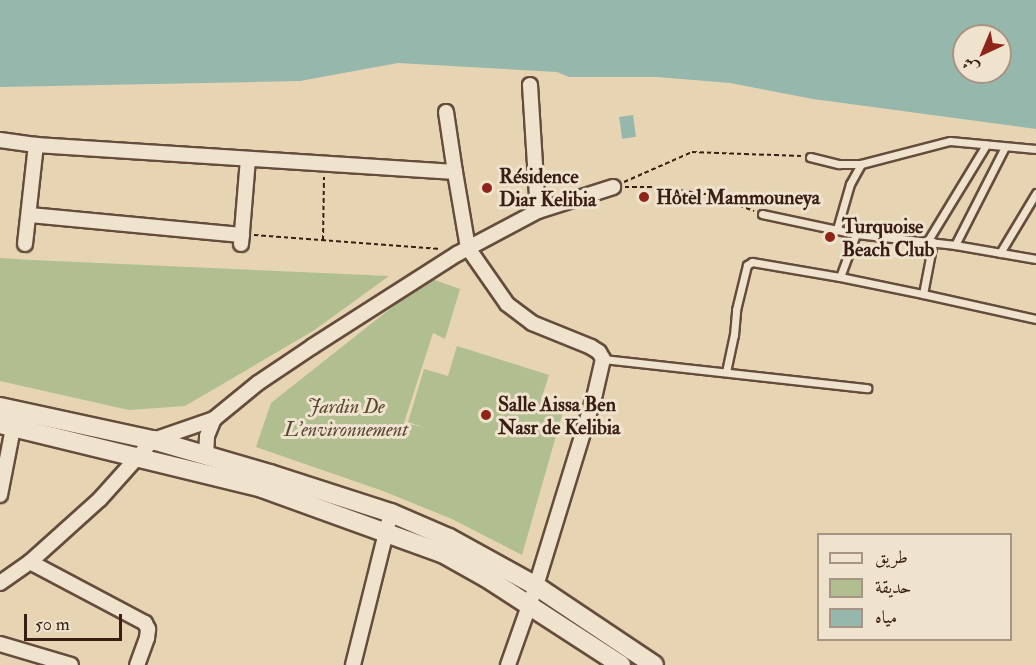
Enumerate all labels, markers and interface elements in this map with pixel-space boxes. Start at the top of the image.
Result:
north arrow [952,24,1012,84]
text: ش [958,53,984,78]
place label: Résidence Diar Kelibia [499,164,596,211]
marker: Résidence Diar Kelibia [480,181,494,195]
place label: Hôtel Mammouneya [656,185,820,209]
marker: Hôtel Mammouneya [637,190,651,204]
place label: Turquoise Beach Club [842,214,934,261]
marker: Turquoise Beach Club [823,230,837,244]
place label: Salle Aissa Ben Nasr de Kelibia [498,392,620,439]
park label: Jardin De L'environnement [284,394,408,441]
marker: Salle Aissa Ben Nasr de Kelibia [479,408,493,422]
legend [817,533,1012,641]
text: طريق [875,546,908,569]
text: حديقة [875,576,911,599]
scale bar [27,602,124,640]
text: مياه [875,606,897,629]
text: 50 m [35,613,70,636]

